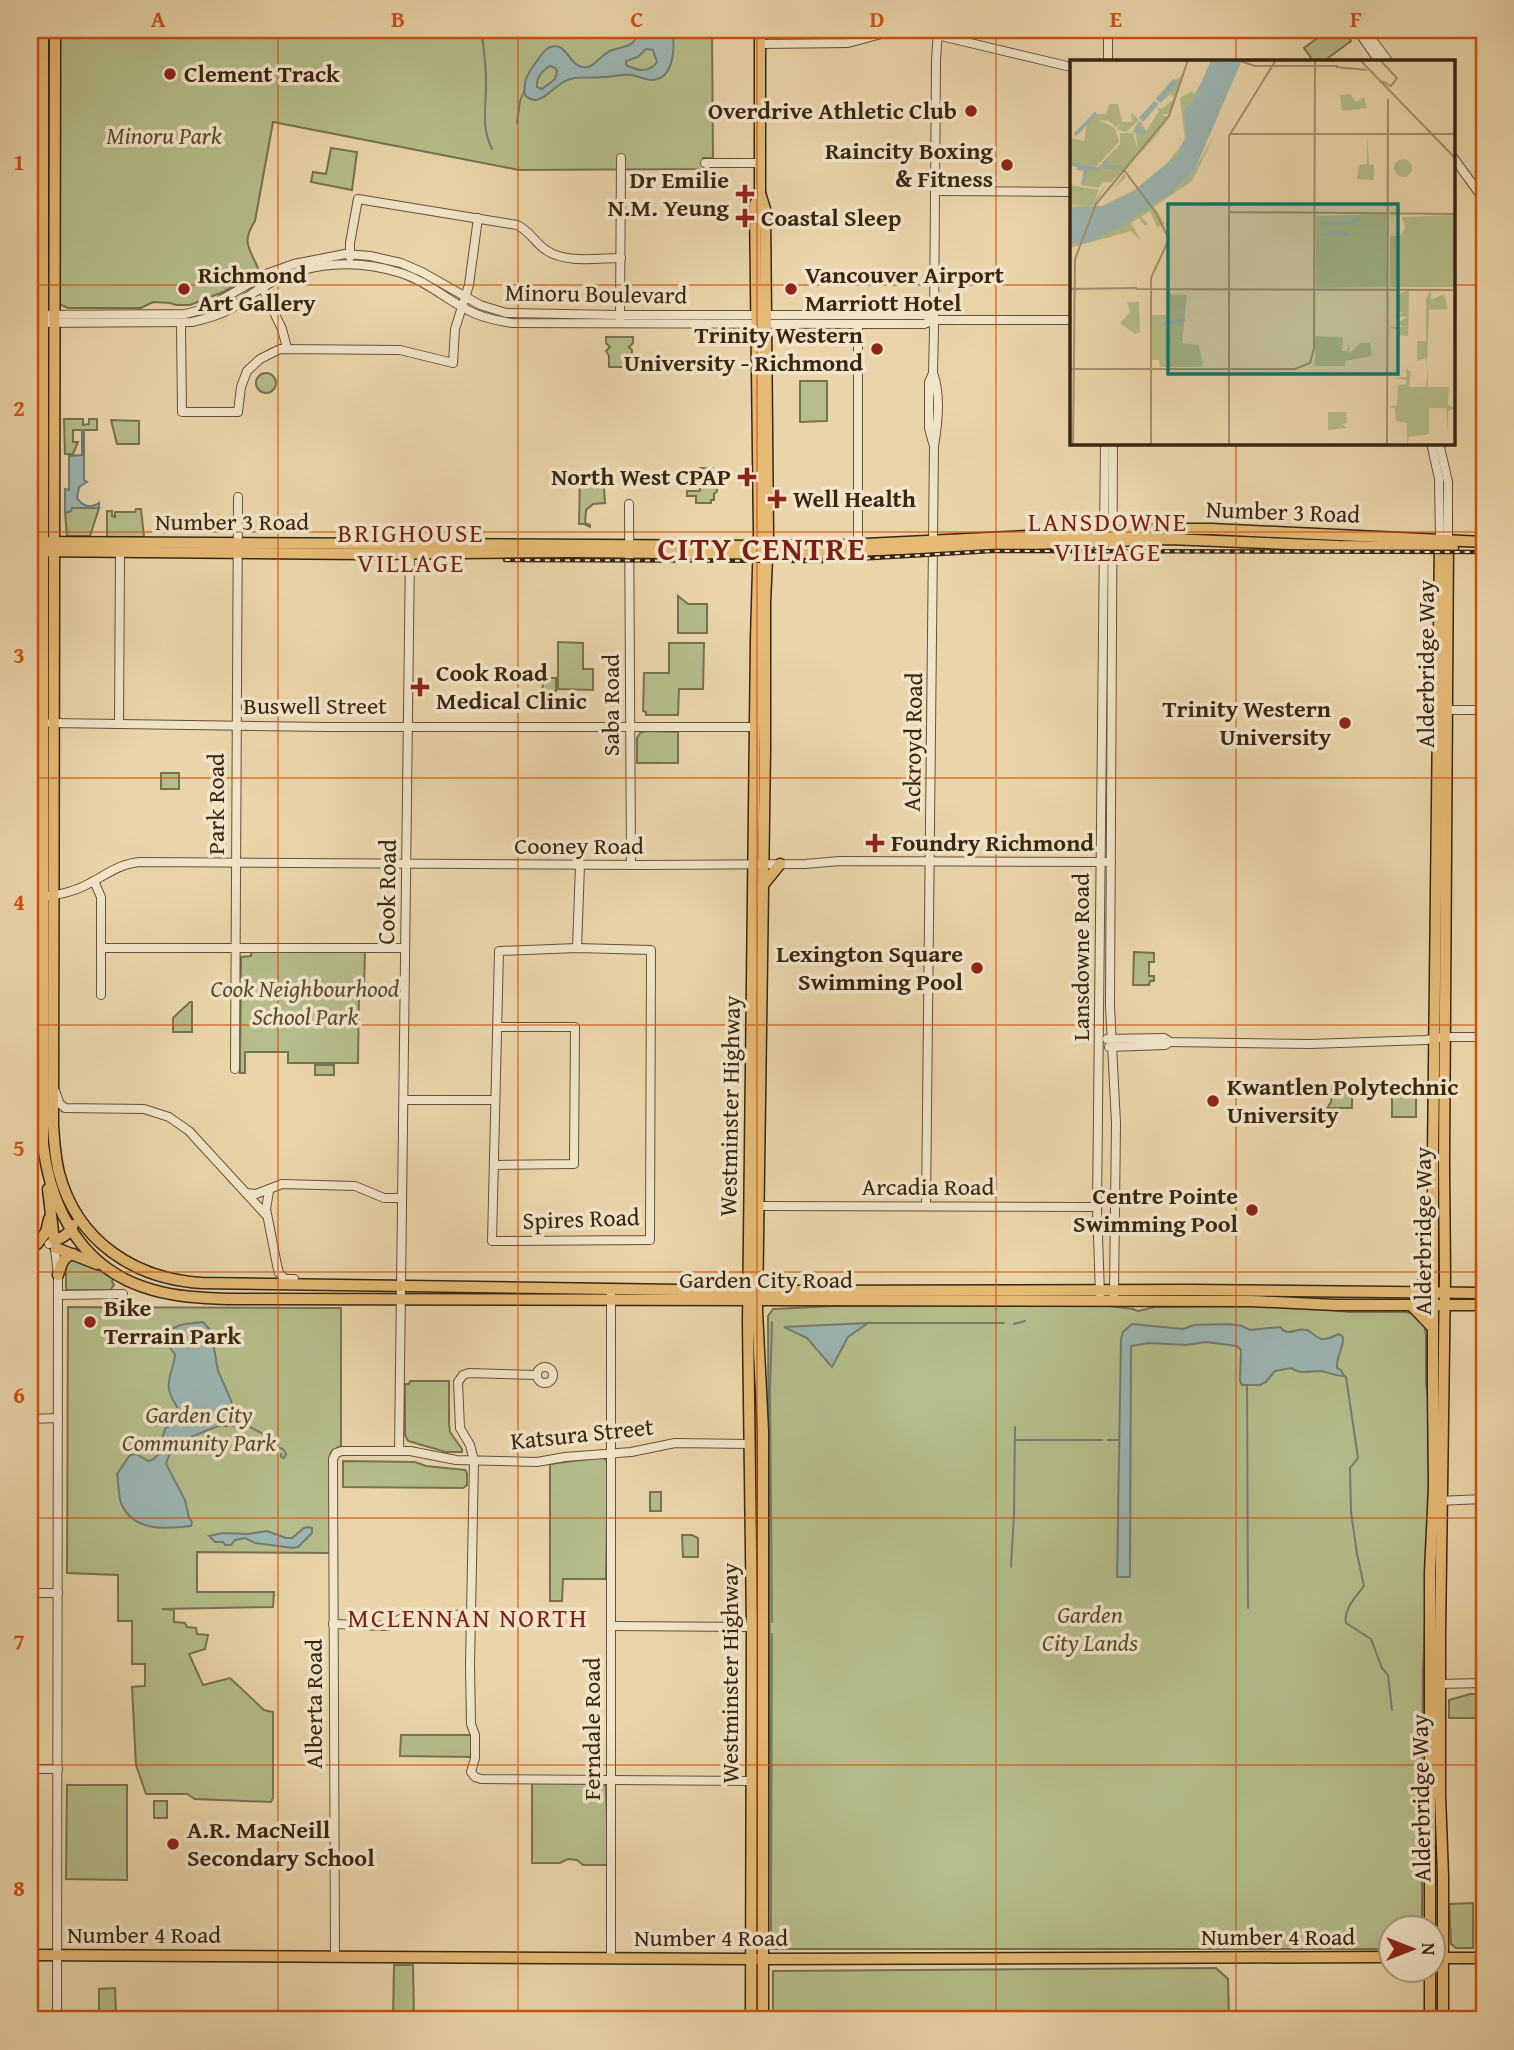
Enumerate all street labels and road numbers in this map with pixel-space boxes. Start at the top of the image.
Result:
street label: Minoru Boulevard [505,274,688,313]
street label: Number 3 Road [1205,491,1361,532]
street label: Number 3 Road [155,504,309,539]
street label: Alderbridge Way [1408,580,1443,748]
street label: Saba Road [593,654,628,756]
street label: Ackroyd Road [894,672,931,812]
street label: Buswell Street [243,688,387,723]
street label: Park Road [198,753,233,855]
street label: Cooney Road [514,828,644,863]
street label: Cook Road [368,839,405,945]
street label: Lansdowne Road [1063,873,1098,1041]
street label: Westminster Highway [710,995,749,1217]
street label: Alderbridge Way [1405,1147,1440,1315]
street label: Arcadia Road [862,1169,994,1204]
street label: Spires Road [522,1199,640,1238]
street label: Garden City Road [679,1262,853,1297]
street label: Katsura Street [509,1409,656,1458]
street label: Westminster Highway [712,1562,747,1784]
street label: Alberta Road [296,1639,331,1769]
street label: Ferndale Road [574,1657,609,1801]
street label: Alderbridge Way [1402,1713,1439,1882]
street label: Number 4 Road [67,1917,221,1952]
street label: Number 4 Road [1201,1919,1355,1954]
street label: Number 4 Road [634,1920,788,1955]

